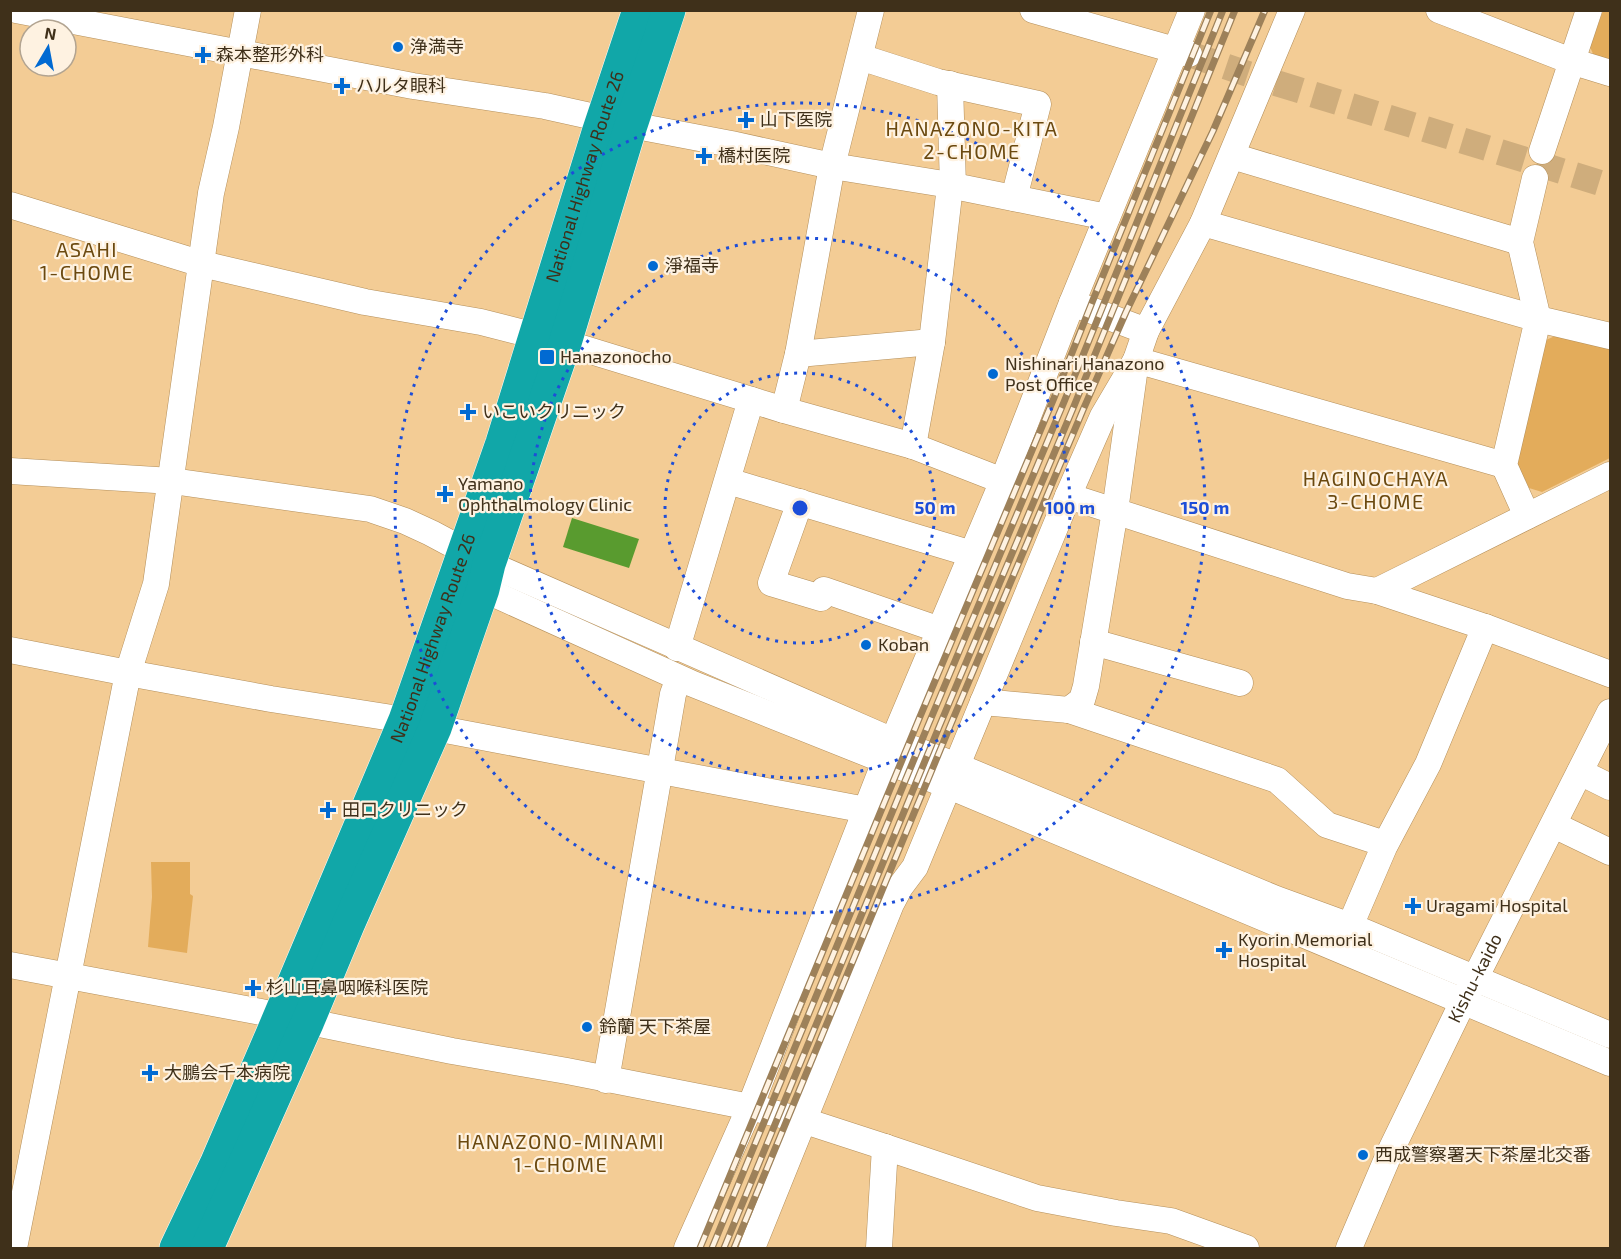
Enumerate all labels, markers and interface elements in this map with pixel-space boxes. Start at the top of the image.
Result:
north arrow [18,18,78,78]
text: N [43,22,58,43]
place label: 浄満寺 [410,35,464,57]
marker: 浄満寺 [391,40,405,54]
place label: 森本整形外科 [216,43,324,65]
marker: 森本整形外科 [194,46,212,64]
street label: National Highway Route 26 [540,68,628,285]
place label: ハルタ眼科 [356,74,446,96]
marker: ハルタ眼科 [333,77,351,95]
place label: 山下医院 [760,108,832,130]
marker: 山下医院 [737,111,755,129]
district label: HANAZONO-KITA 2-CHOME [886,116,1058,163]
place label: 橋村医院 [718,144,790,166]
marker: 橋村医院 [695,147,713,165]
district label: ASAHI 1-CHOME [40,237,134,284]
place label: 淨福寺 [665,254,719,276]
marker: 淨福寺 [646,259,660,273]
place label: Hanazonocho [560,345,672,367]
marker: Hanazonocho [538,348,556,366]
place label: Nishinari Hanazono Post Office [1005,352,1165,395]
marker: Nishinari Hanazono Post Office [986,367,1000,381]
place label: いこいクリニック [482,400,626,422]
marker: いこいクリニック [459,403,477,421]
district label: HAGINOCHAYA 3-CHOME [1303,466,1449,513]
place label: Yamano Ophthalmology Clinic [458,472,632,515]
marker: Yamano Ophthalmology Clinic [436,485,454,503]
text: 50 m [914,496,956,518]
text: 100 m [1045,496,1095,518]
text: 150 m [1181,496,1229,518]
centre of rings [790,498,810,518]
street label: National Highway Route 26 [385,530,479,746]
place label: Koban [878,633,929,655]
marker: Koban [859,638,873,652]
place label: 田口クリニック [342,798,468,820]
marker: 田口クリニック [319,801,337,819]
place label: Uragami Hospital [1426,894,1568,916]
marker: Uragami Hospital [1404,897,1422,915]
place label: Kyorin Memorial Hospital [1238,928,1373,971]
street label: Kishu-kaido [1443,929,1506,1026]
marker: Kyorin Memorial Hospital [1215,941,1233,959]
place label: 杉山耳鼻咽喉科医院 [266,976,428,998]
marker: 杉山耳鼻咽喉科医院 [244,979,262,997]
place label: 鈴蘭 天下茶屋 [599,1015,711,1037]
marker: 鈴蘭 天下茶屋 [580,1020,594,1034]
place label: 大鵬会千本病院 [164,1061,290,1083]
marker: 大鵬会千本病院 [141,1064,159,1082]
district label: HANAZONO-MINAMI 1-CHOME [457,1129,665,1176]
place label: 西成警察署天下茶屋北交番 [1375,1143,1591,1165]
marker: 西成警察署天下茶屋北交番 [1356,1148,1370,1162]

